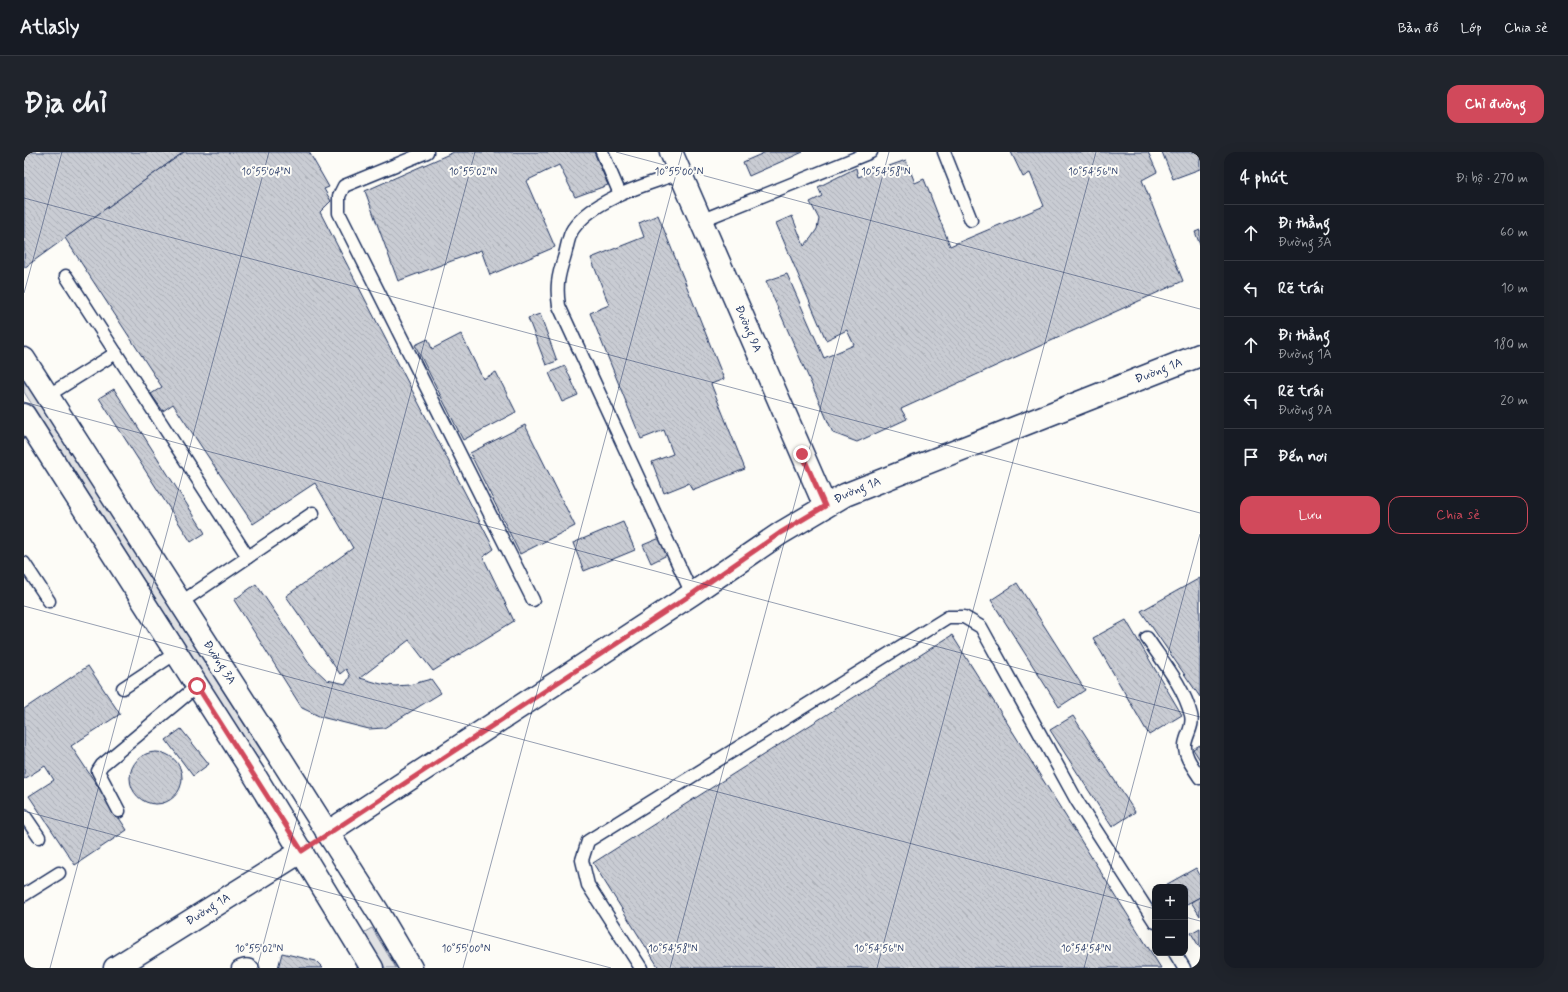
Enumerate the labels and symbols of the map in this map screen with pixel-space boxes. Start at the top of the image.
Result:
text: 10°55'04"N [242,165,291,179]
text: 10°55'02"N [449,165,497,179]
text: 10°55'00"N [655,165,704,179]
text: 10°54'58"N [861,165,911,179]
text: 10°54'56"N [1068,165,1118,179]
street label: Đường 9A [731,303,765,355]
street label: Đường 1A [1133,355,1185,388]
route end [793,445,811,463]
street label: Đường 1A [831,473,884,508]
street label: Đường 3A [199,637,239,688]
route start [188,677,206,695]
street label: Đường 1A [183,890,234,930]
text: 10°55'02"N [235,942,283,956]
text: 10°55'00"N [442,942,491,956]
text: 10°54'58"N [648,942,698,956]
text: 10°54'56"N [854,942,904,956]
text: 10°54'54"N [1061,942,1111,956]

